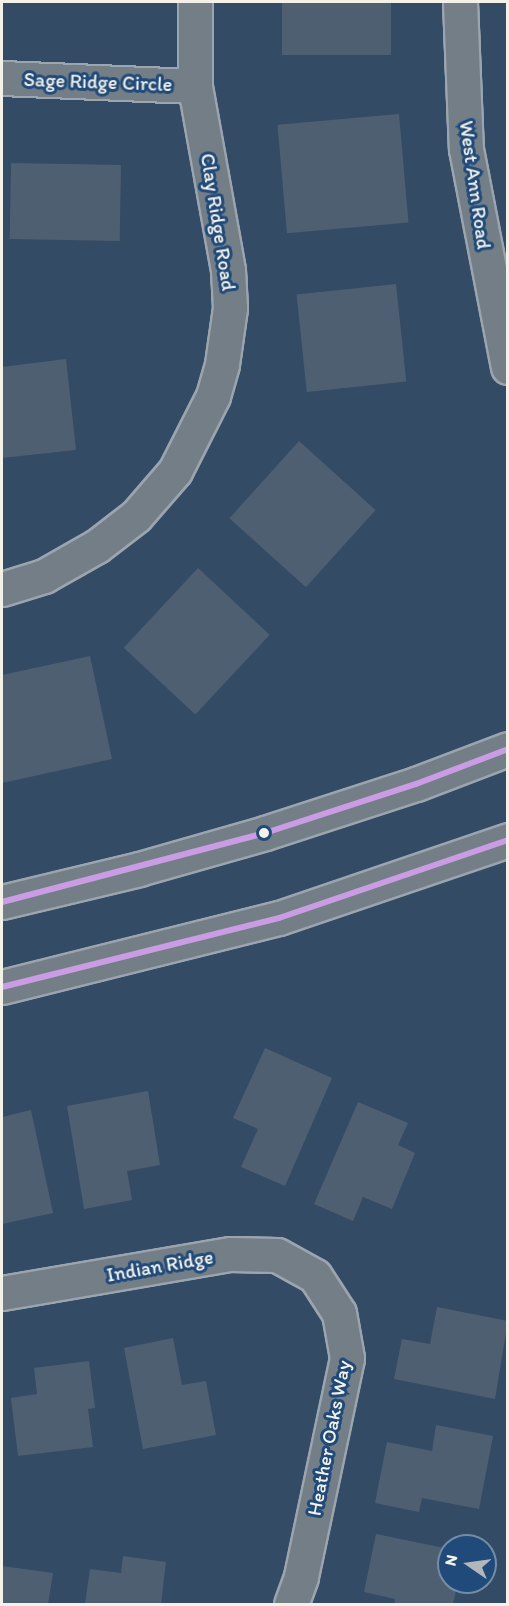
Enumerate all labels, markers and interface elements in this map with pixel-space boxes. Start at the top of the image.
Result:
street label: Sage Ridge Circle [23,67,173,97]
street label: West Ann Road [454,119,496,251]
street label: Clay Ridge Road [195,152,241,292]
unlabelled marker [258,827,270,839]
street label: Indian Ridge [105,1245,215,1287]
street label: Heather Oaks Way [302,1358,356,1518]
north arrow [437,1534,497,1594]
text: N [440,1553,461,1568]

